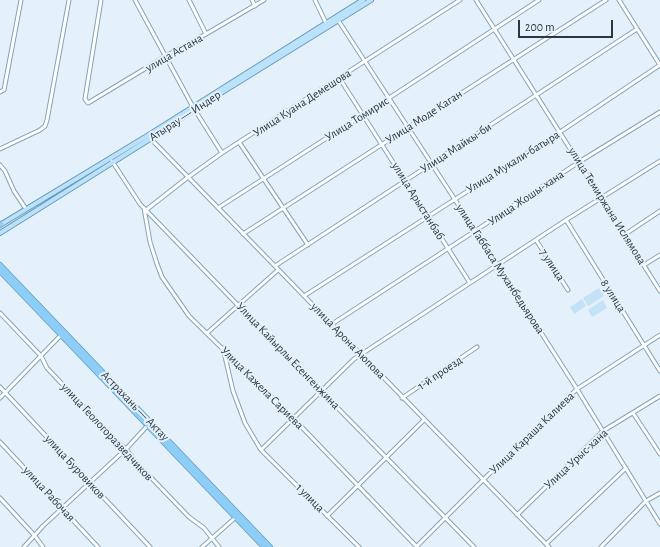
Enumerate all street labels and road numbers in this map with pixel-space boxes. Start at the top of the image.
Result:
street label: улица Астана [143,31,205,75]
street label: Улица Куана Демешова [250,66,354,140]
street label: Атырау — Индер [146,87,224,145]
street label: Улица Моде Каган [383,87,465,147]
street label: Улица Томирис [322,94,392,144]
street label: Улица Майкы-би [418,120,494,176]
street label: Улица Мукали-батыра [464,127,562,197]
street label: улица Темиржана Ислямова [565,145,649,267]
street label: улица Арыстанбаб [388,160,448,242]
street label: Улица Жошы-хана [485,167,567,229]
street label: улица Габбаса Муханбедьярова [453,201,547,337]
street label: 7 улица [536,246,568,284]
street label: 8 улица [597,277,629,315]
street label: Улица Кайырлы Есенгенжина [233,300,343,412]
street label: улица Арона Аюпова [308,300,388,382]
street label: Улица Кажела Сариева [218,344,306,432]
street label: 1-й проезд [415,353,465,393]
street label: Астрахань — Актау [98,368,172,444]
street label: улица Геологоразведчиков [58,380,156,484]
street label: Улица Караша Калиева [487,389,577,477]
street label: Улица Урыс-хана [541,426,611,492]
street label: улица Буровиков [42,432,108,502]
street label: улица Рабочая [20,463,78,525]
street label: 1 улица [293,481,327,515]

